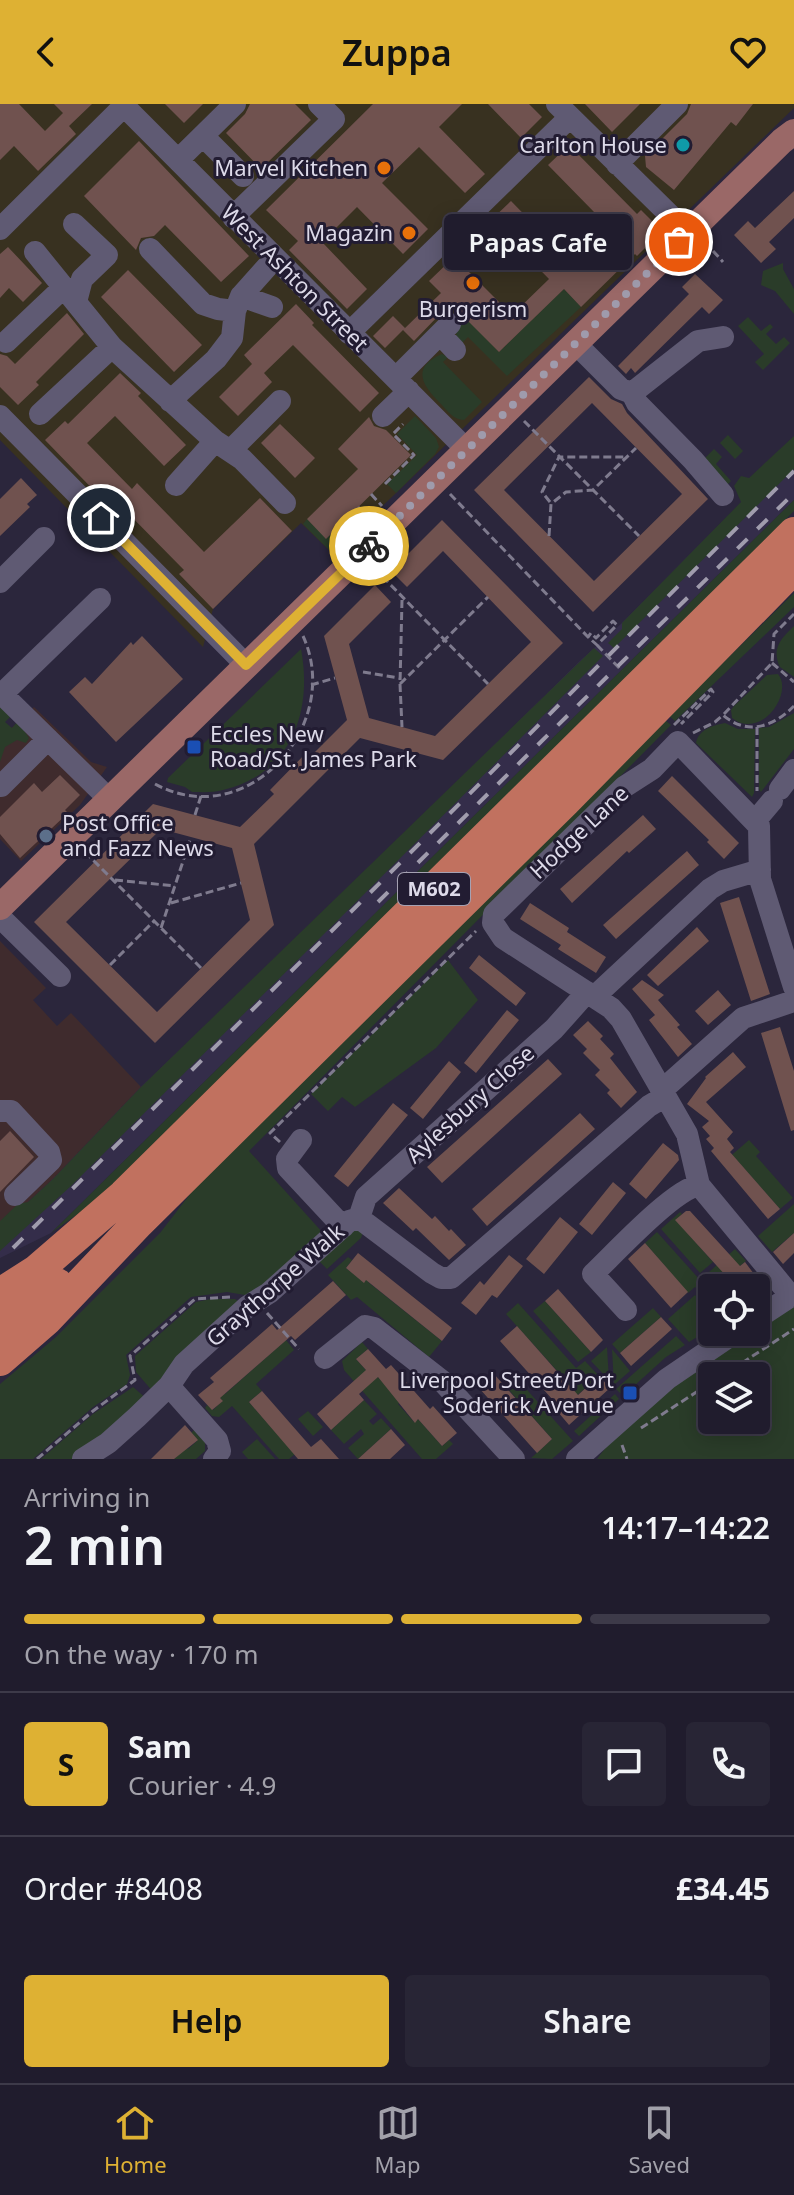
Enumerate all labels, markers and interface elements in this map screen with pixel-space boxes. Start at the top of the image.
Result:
text: Zuppa [342,28,452,77]
icon: back [24,30,68,74]
icon: heart [726,30,770,74]
place label: Carlton House [519,129,667,159]
marker: Carlton House [674,136,692,154]
place label: Marvel Kitchen [214,152,368,182]
marker: Marvel Kitchen [375,159,393,177]
street label: West Ashton Street [216,197,376,358]
pin [645,208,713,276]
callout: Papas Cafe [443,214,631,270]
place label: Magazin [305,217,393,247]
icon: bag [657,220,701,264]
marker: Magazin [400,224,418,242]
text: Papas Cafe [469,224,607,260]
marker: Burgerism [464,274,482,292]
place label: Burgerism [419,293,527,323]
pin [67,484,135,552]
icon: home [79,496,123,540]
courier [329,506,409,586]
icon: bike [347,524,391,568]
place label: Eccles New Road/St. James Park [210,718,417,773]
marker: Eccles New Road/St. James Park [185,738,203,756]
street label: Hodge Lane [522,778,634,885]
place label: Post Office and Fazz News [62,807,214,862]
marker: Post Office and Fazz News [37,827,55,845]
road number: M602 [398,873,470,905]
street label: Aylesbury Close [399,1038,540,1169]
street label: Graythorpe Walk [199,1216,350,1353]
map controls [698,1274,770,1434]
button: locate [698,1274,770,1346]
button: layers [698,1362,770,1434]
place label: Liverpool Street/Port Soderick Avenue [399,1364,614,1419]
marker: Liverpool Street/Port Soderick Avenue [621,1384,639,1402]
text: Arriving in [24,1479,150,1515]
text: 14:17–14:22 [601,1507,770,1548]
text: 2 min [24,1509,165,1580]
text: On the way · 170 m [24,1636,258,1672]
button: chat [582,1722,666,1806]
button: phone [686,1722,770,1806]
text: Sam [128,1726,192,1767]
text: S [58,1744,74,1785]
text: Courier · 4.9 [128,1767,276,1803]
text: Order #8408 [24,1868,203,1909]
text: £34.45 [676,1868,770,1909]
button: Help [24,1975,389,2067]
button: Share [405,1975,770,2067]
tab: Home [104,2101,167,2179]
tab: Map [375,2101,420,2179]
tab: Saved [628,2101,690,2179]

